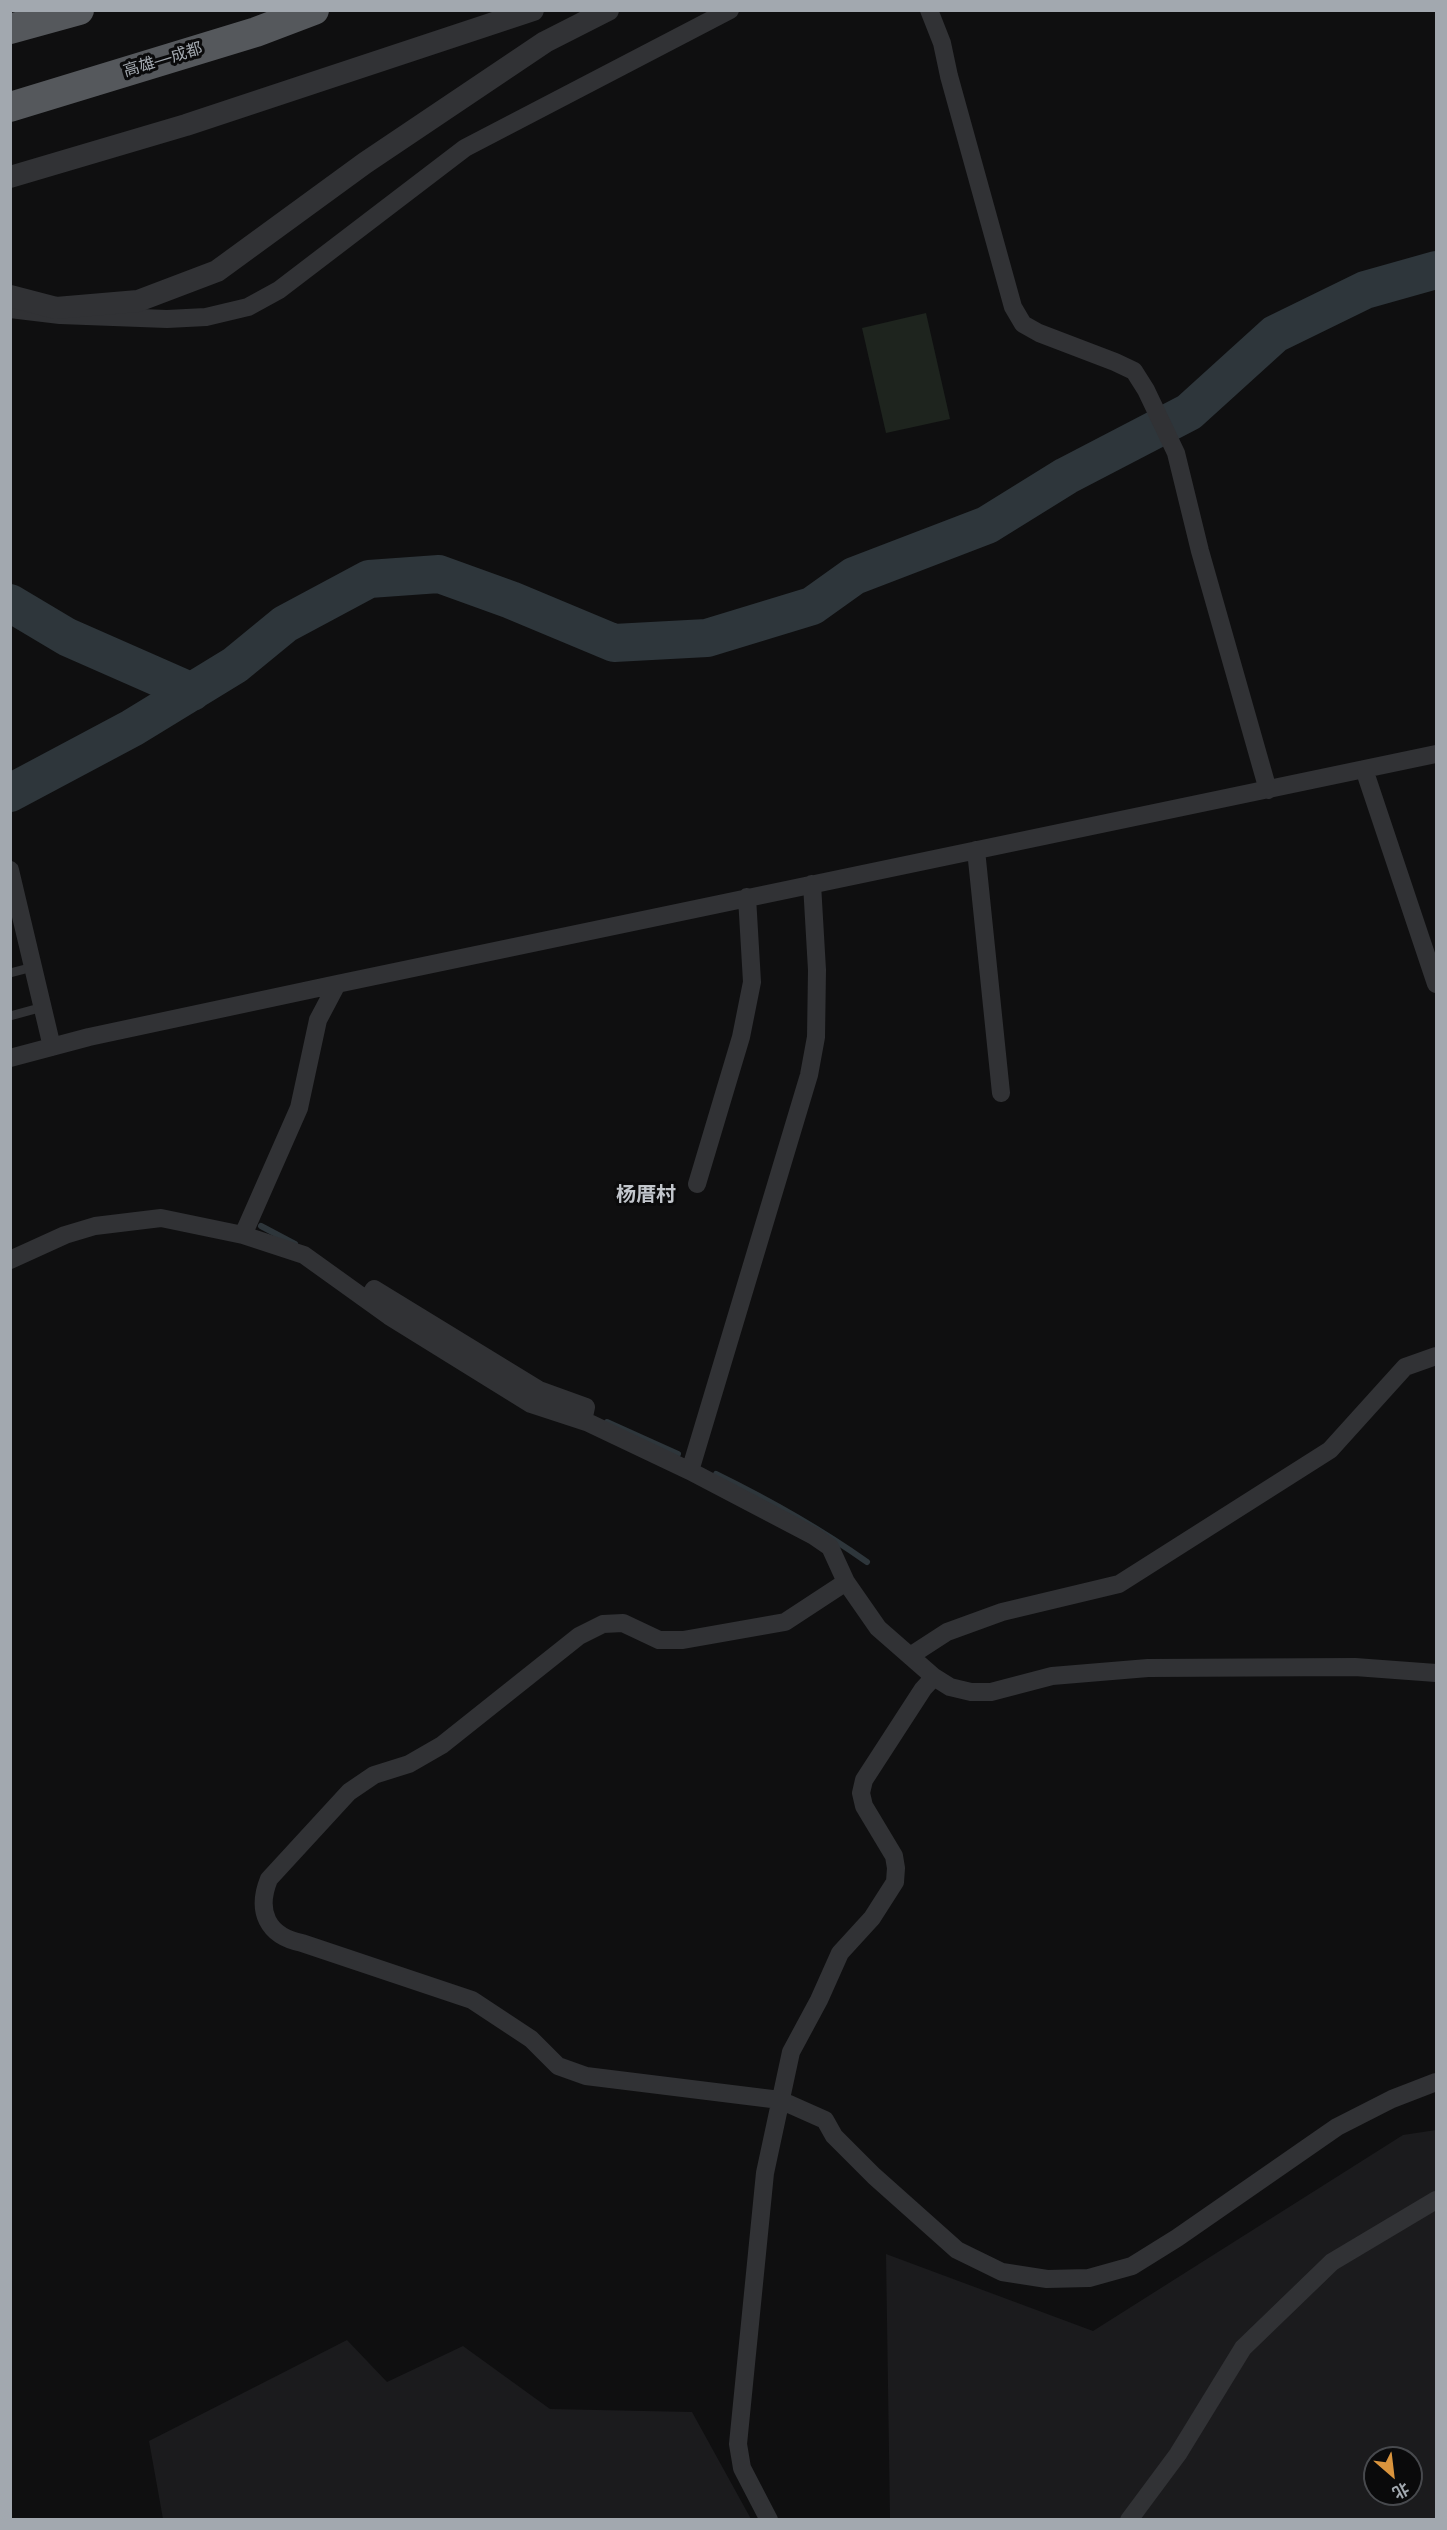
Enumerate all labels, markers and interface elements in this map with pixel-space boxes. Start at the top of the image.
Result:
street label: 高雄—成都 [121,39,205,81]
district label: 杨厝村 [616,1183,676,1207]
north arrow [1363,2446,1423,2506]
text: 北 [1389,2478,1412,2503]

